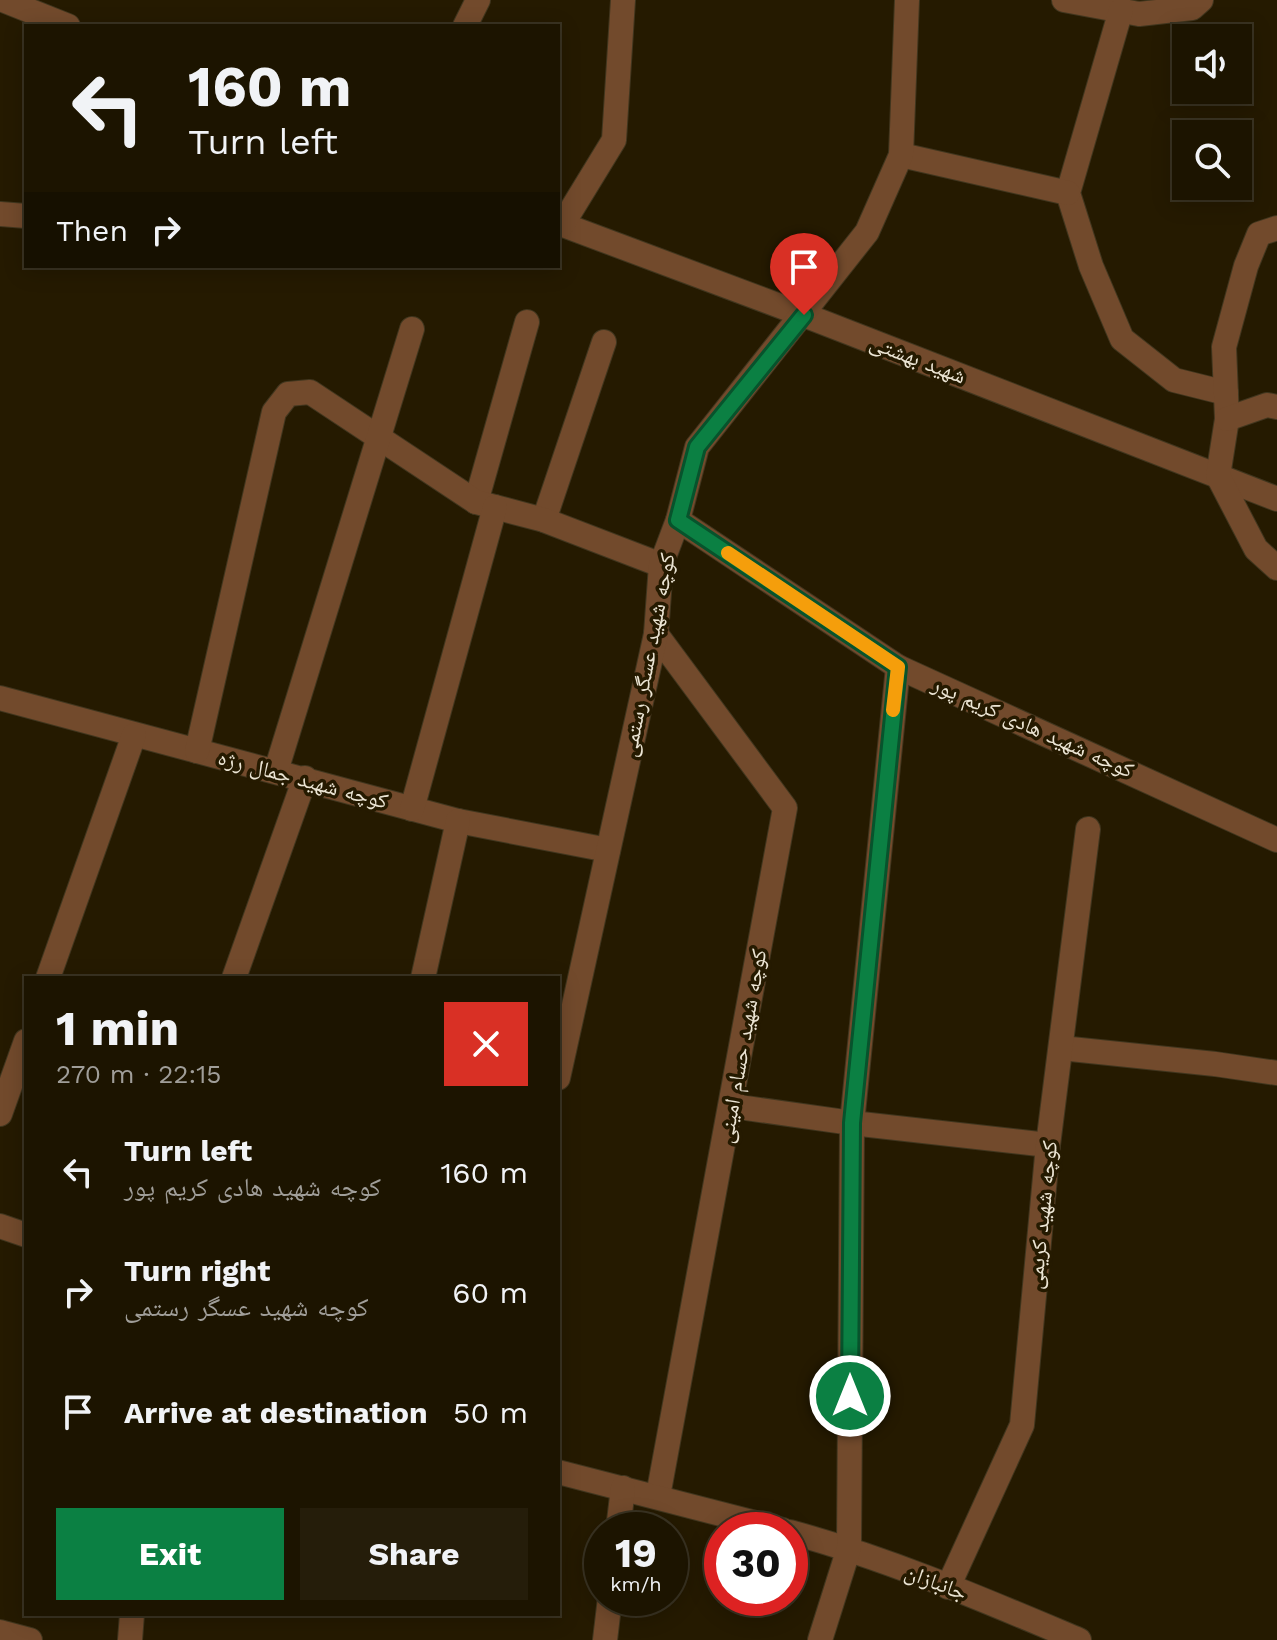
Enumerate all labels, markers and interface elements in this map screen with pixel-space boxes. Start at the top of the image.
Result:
map controls [1172,24,1252,200]
button: sound [1172,24,1252,104]
text: 160 m [188,54,351,120]
icon: left [56,56,160,160]
button: search [1172,120,1252,200]
text: Turn left [188,121,338,163]
icon: right [144,208,188,252]
text: Then [56,213,128,248]
pin [770,233,838,315]
icon: arrive [782,245,826,289]
street label: شهید بهشتی [866,329,970,390]
street label: کوچه شهید عسگر رستمی [616,551,681,759]
street label: کوچه شهید هادی کریم پور [927,671,1137,784]
street label: کوچه شهید جمال رژه [215,744,391,815]
street label: کوچه شهید حسام امینی [713,947,773,1145]
text: 1 min [56,1000,179,1057]
button: close [444,1002,528,1086]
text: 270 m · 22:15 [56,1059,221,1089]
text: Turn left [124,1133,252,1168]
street label: کوچه شهید کریمی [1022,1139,1063,1291]
icon: left [56,1150,100,1194]
text: 160 m [441,1155,528,1190]
text: کوچه شهید هادی کریم پور [124,1172,381,1202]
text: Turn right [124,1253,270,1288]
icon: right [56,1270,100,1314]
text: 60 m [452,1275,528,1310]
text: کوچه شهید عسگر رستمی [124,1292,368,1322]
position arrow [808,1354,892,1438]
icon: arrive [56,1390,100,1434]
text: Arrive at destination [124,1395,428,1430]
text: 50 m [453,1395,528,1430]
button: Exit [56,1508,284,1600]
button: Share [300,1508,528,1600]
speed limit sign: 30 [704,1512,808,1616]
text: 19 [615,1530,657,1577]
street label: جانبازان [901,1559,970,1606]
text: km/h [610,1572,662,1596]

